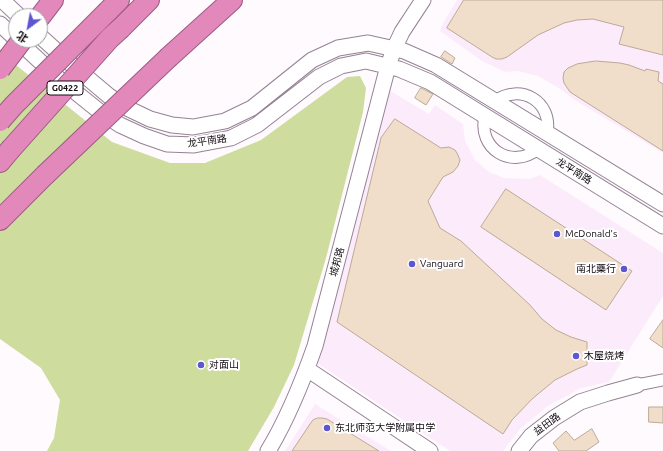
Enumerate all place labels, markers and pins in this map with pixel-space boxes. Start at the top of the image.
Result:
place label: McDonald's [565,228,617,240]
marker: McDonald's [552,229,562,239]
place label: Vanguard [420,258,463,270]
marker: Vanguard [407,259,417,269]
place label: 南北藥行 [576,263,616,275]
marker: 南北藥行 [619,264,629,274]
place label: 木屋烧烤 [584,350,624,362]
marker: 木屋烧烤 [571,351,581,361]
place label: 对面山 [209,359,239,371]
marker: 对面山 [196,360,206,370]
place label: 东北师范大学附属中学 [335,422,435,434]
marker: 东北师范大学附属中学 [322,423,332,433]

